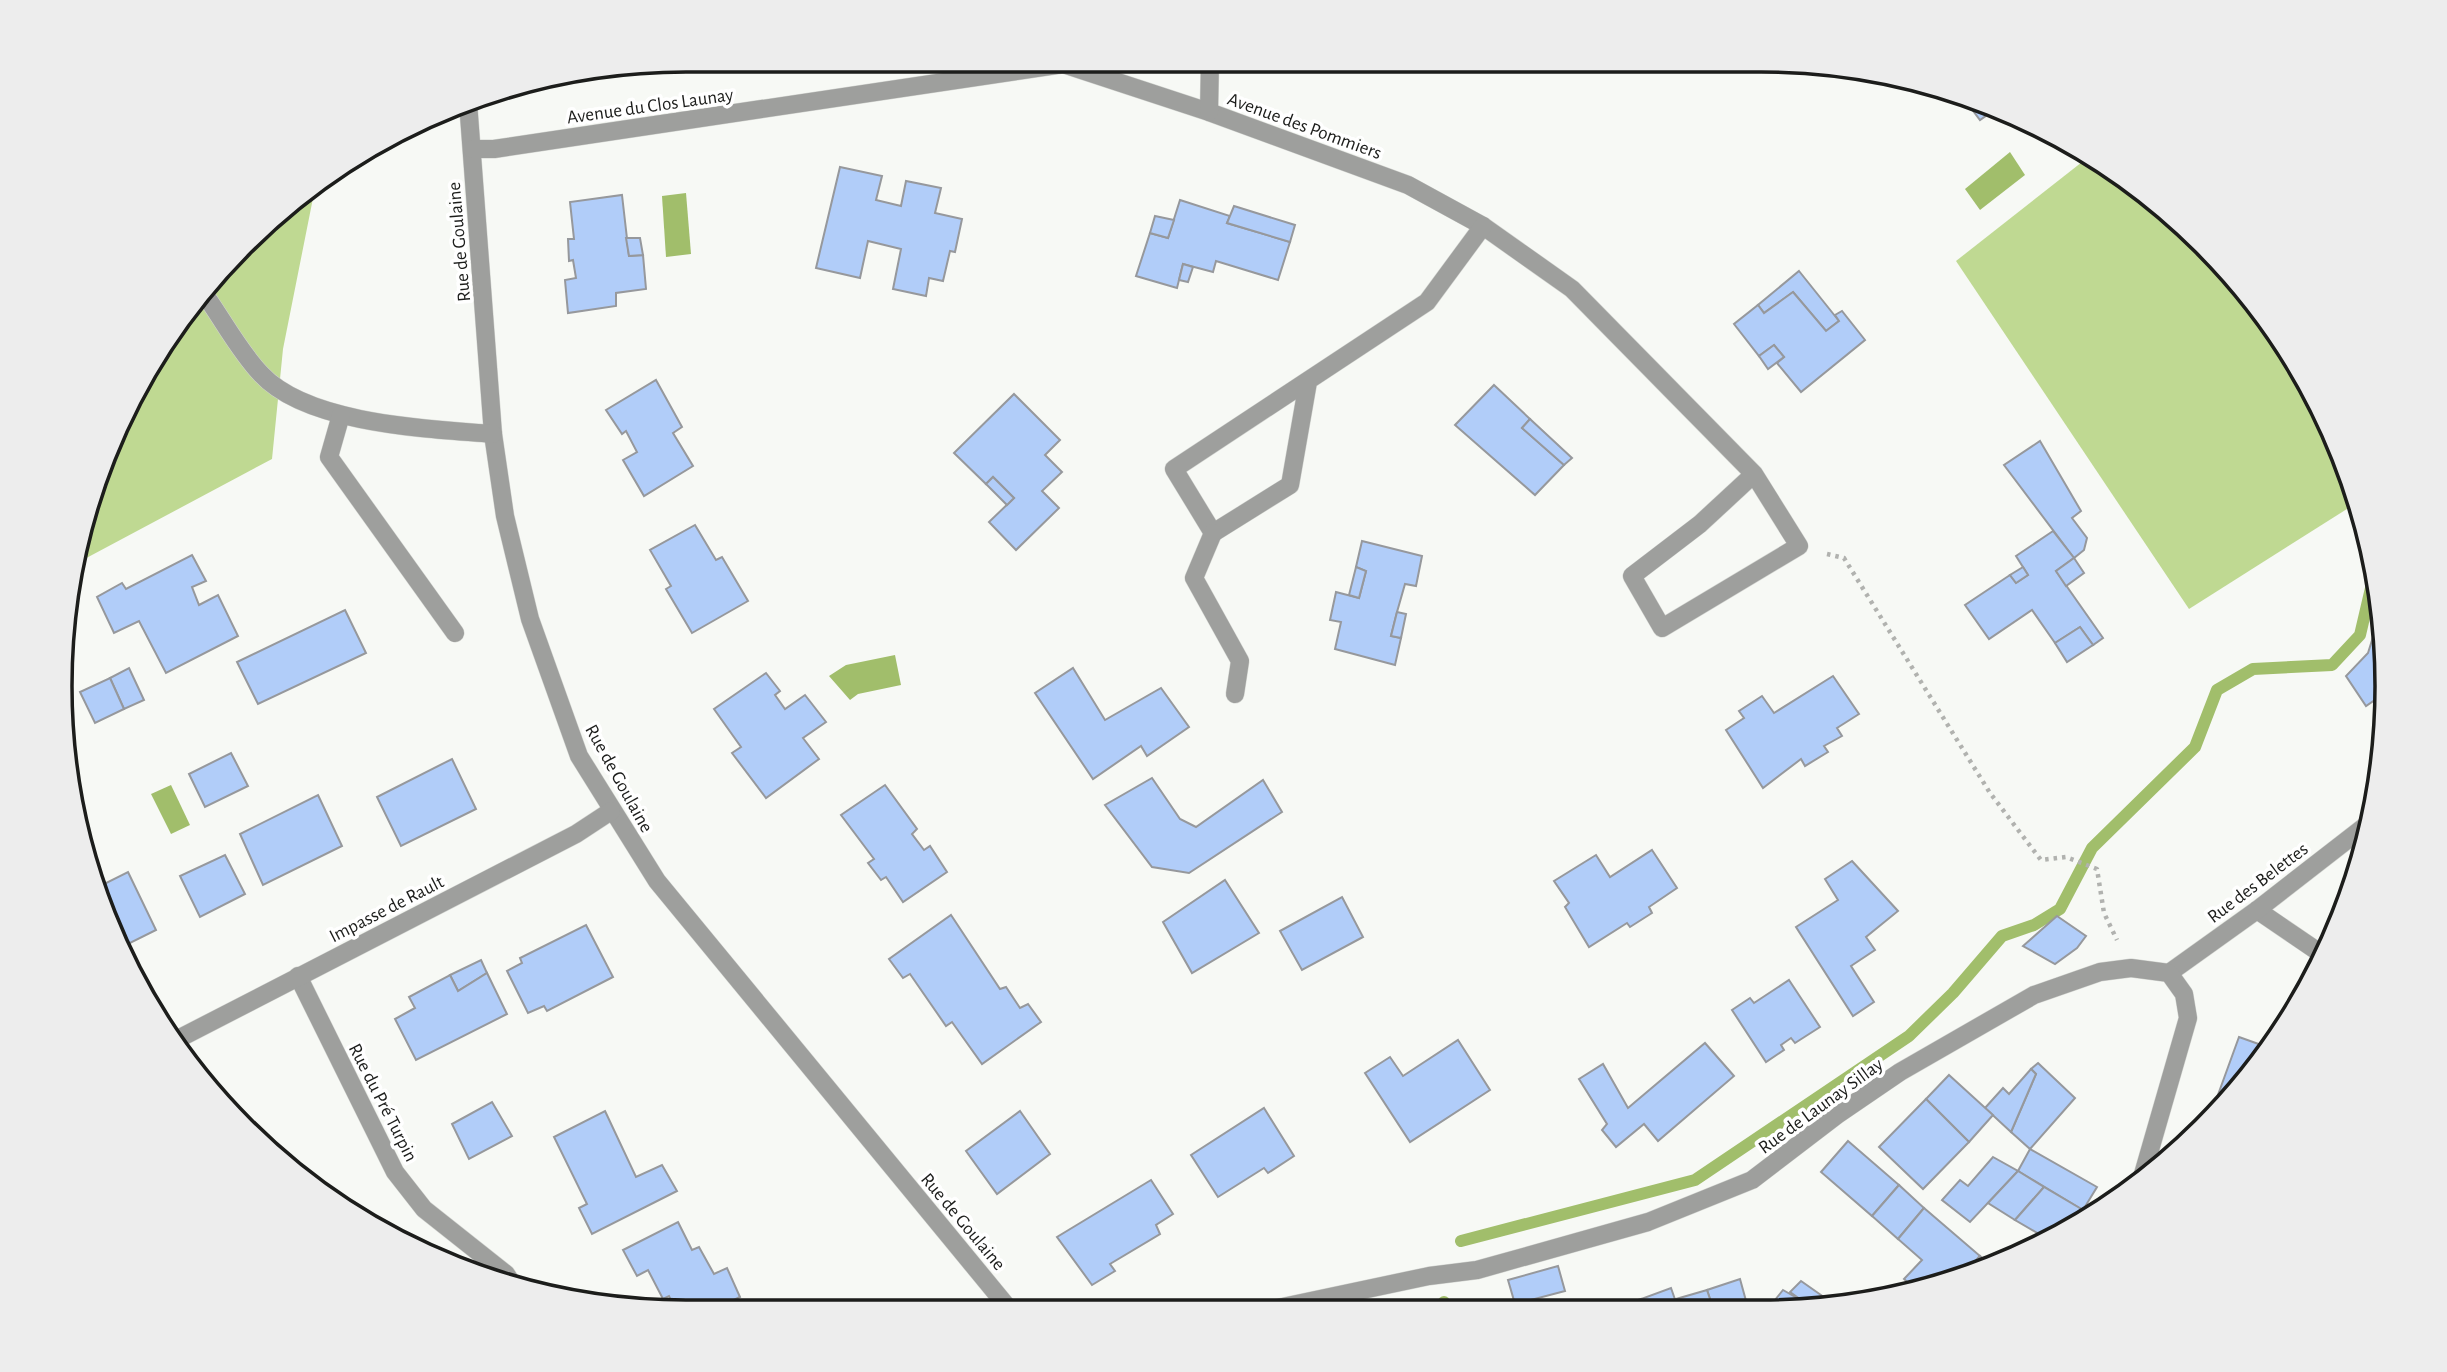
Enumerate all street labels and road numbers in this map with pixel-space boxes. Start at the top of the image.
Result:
street label: Avenue du Clos Launay [566,85,735,128]
street label: Avenue des Pommiers [1225,90,1384,163]
street label: Rue de Goulaine [445,181,474,303]
street label: Rue de Goulaine [581,722,656,836]
street label: Rue des Belettes [2204,839,2312,927]
street label: Impasse de Rault [326,872,447,946]
street label: Rue du Pré Turpin [345,1041,421,1165]
street label: Rue de Launay Sillay [1755,1055,1887,1158]
street label: Rue de Goulaine [917,1170,1009,1274]

